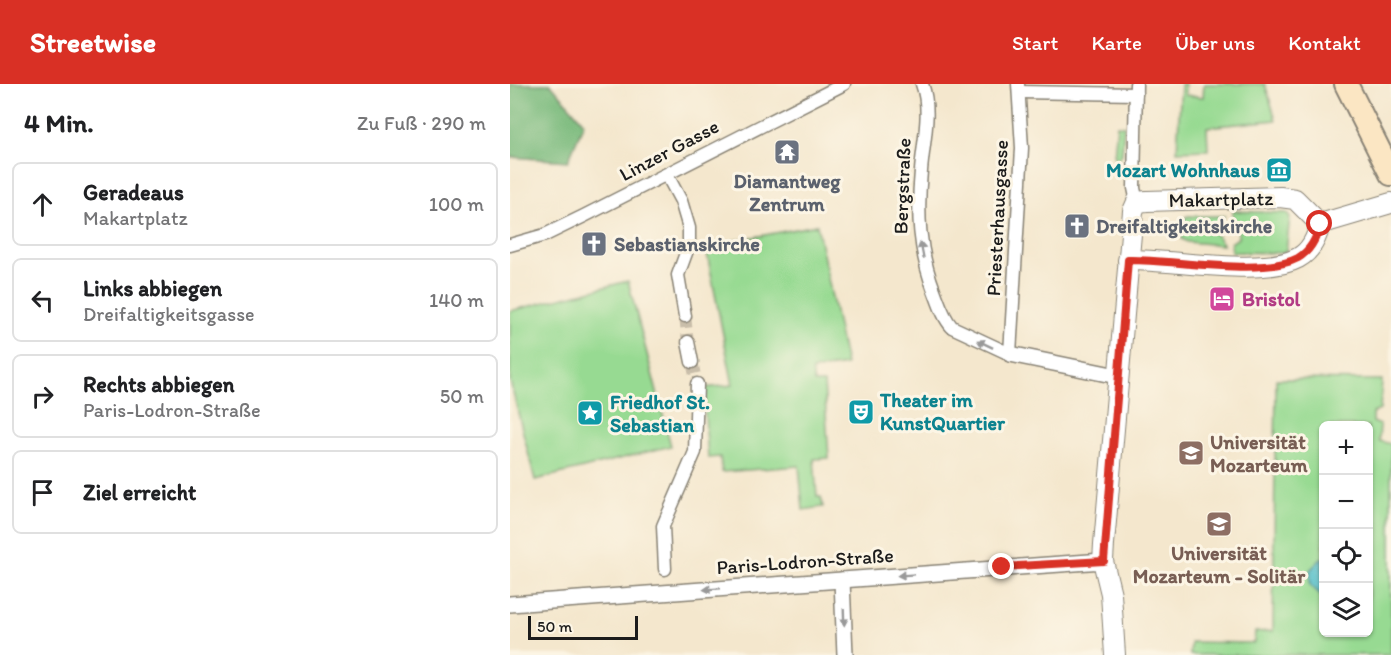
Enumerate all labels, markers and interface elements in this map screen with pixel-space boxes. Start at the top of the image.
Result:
text: Streetwise [30,25,156,59]
text: Start [1012,30,1058,55]
text: Karte [1091,30,1142,55]
text: Über uns [1175,30,1255,55]
text: Kontakt [1288,30,1361,55]
text: 4 Min. [24,107,94,139]
text: Zu Fuß · 290 m [357,111,486,135]
street label: Linzer Gasse [615,114,723,186]
temple icon: Diamantweg Zentrum [772,137,802,167]
street label: Bergstraße [888,137,916,235]
street label: Priesterhausgasse [981,139,1013,297]
museum icon: Mozart Wohnhaus [1264,155,1294,185]
place label: Mozart Wohnhaus [1106,158,1260,182]
place label: Diamantweg Zentrum [734,169,841,216]
text: Geradeaus [83,179,184,206]
street label: Makartplatz [1168,186,1274,212]
icon: ahead [26,188,59,221]
text: 100 m [429,192,484,216]
text: Makartplatz [83,206,188,230]
route start [1306,210,1332,236]
church icon: Dreifaltigkeitskirche [1062,211,1092,241]
place label: Dreifaltigkeitskirche [1096,214,1273,239]
church icon: Sebastianskirche [579,229,609,259]
place label: Sebastianskirche [614,232,760,256]
one-way arrow [917,240,926,259]
text: Links abbiegen [83,275,222,302]
icon: left [26,284,59,317]
hotel icon: Bristol [1207,284,1237,314]
place label: Bristol [1242,287,1301,311]
text: 140 m [429,288,484,312]
text: Dreifaltigkeitsgasse [83,302,255,326]
one-way arrow [976,340,993,349]
text: Rechts abbiegen [83,371,235,398]
icon: right [26,380,59,413]
text: 50 m [440,384,484,408]
place label: Theater im KunstQuartier [879,388,1006,435]
place label: Friedhof St. Sebastian [610,390,710,437]
theatre icon: Theater im KunstQuartier [846,397,876,427]
text: Paris-Lodron-Straße [83,398,261,422]
place icon: Friedhof St. Sebastian [575,398,605,428]
map controls [1319,421,1373,637]
button: + [1319,421,1373,475]
place label: Universität Mozarteum [1210,430,1308,477]
school or university icon: Universität Mozarteum [1176,438,1206,468]
button: − [1319,475,1373,529]
icon: arrive [26,476,59,509]
text: Ziel erreicht [83,479,196,506]
school or university icon: Universität Mozarteum - Solitär [1204,509,1234,539]
button: locate [1319,529,1373,583]
place label: Universität Mozarteum - Solitär [1133,541,1306,588]
street label: Paris-Lodron-Straße [716,543,894,579]
route end [988,553,1014,579]
one-way arrow [897,570,916,580]
button: layers [1319,583,1373,637]
one-way arrow [702,585,721,594]
one-way arrow [839,608,848,627]
scale bar [528,613,638,640]
text: 50 m [537,617,572,636]

